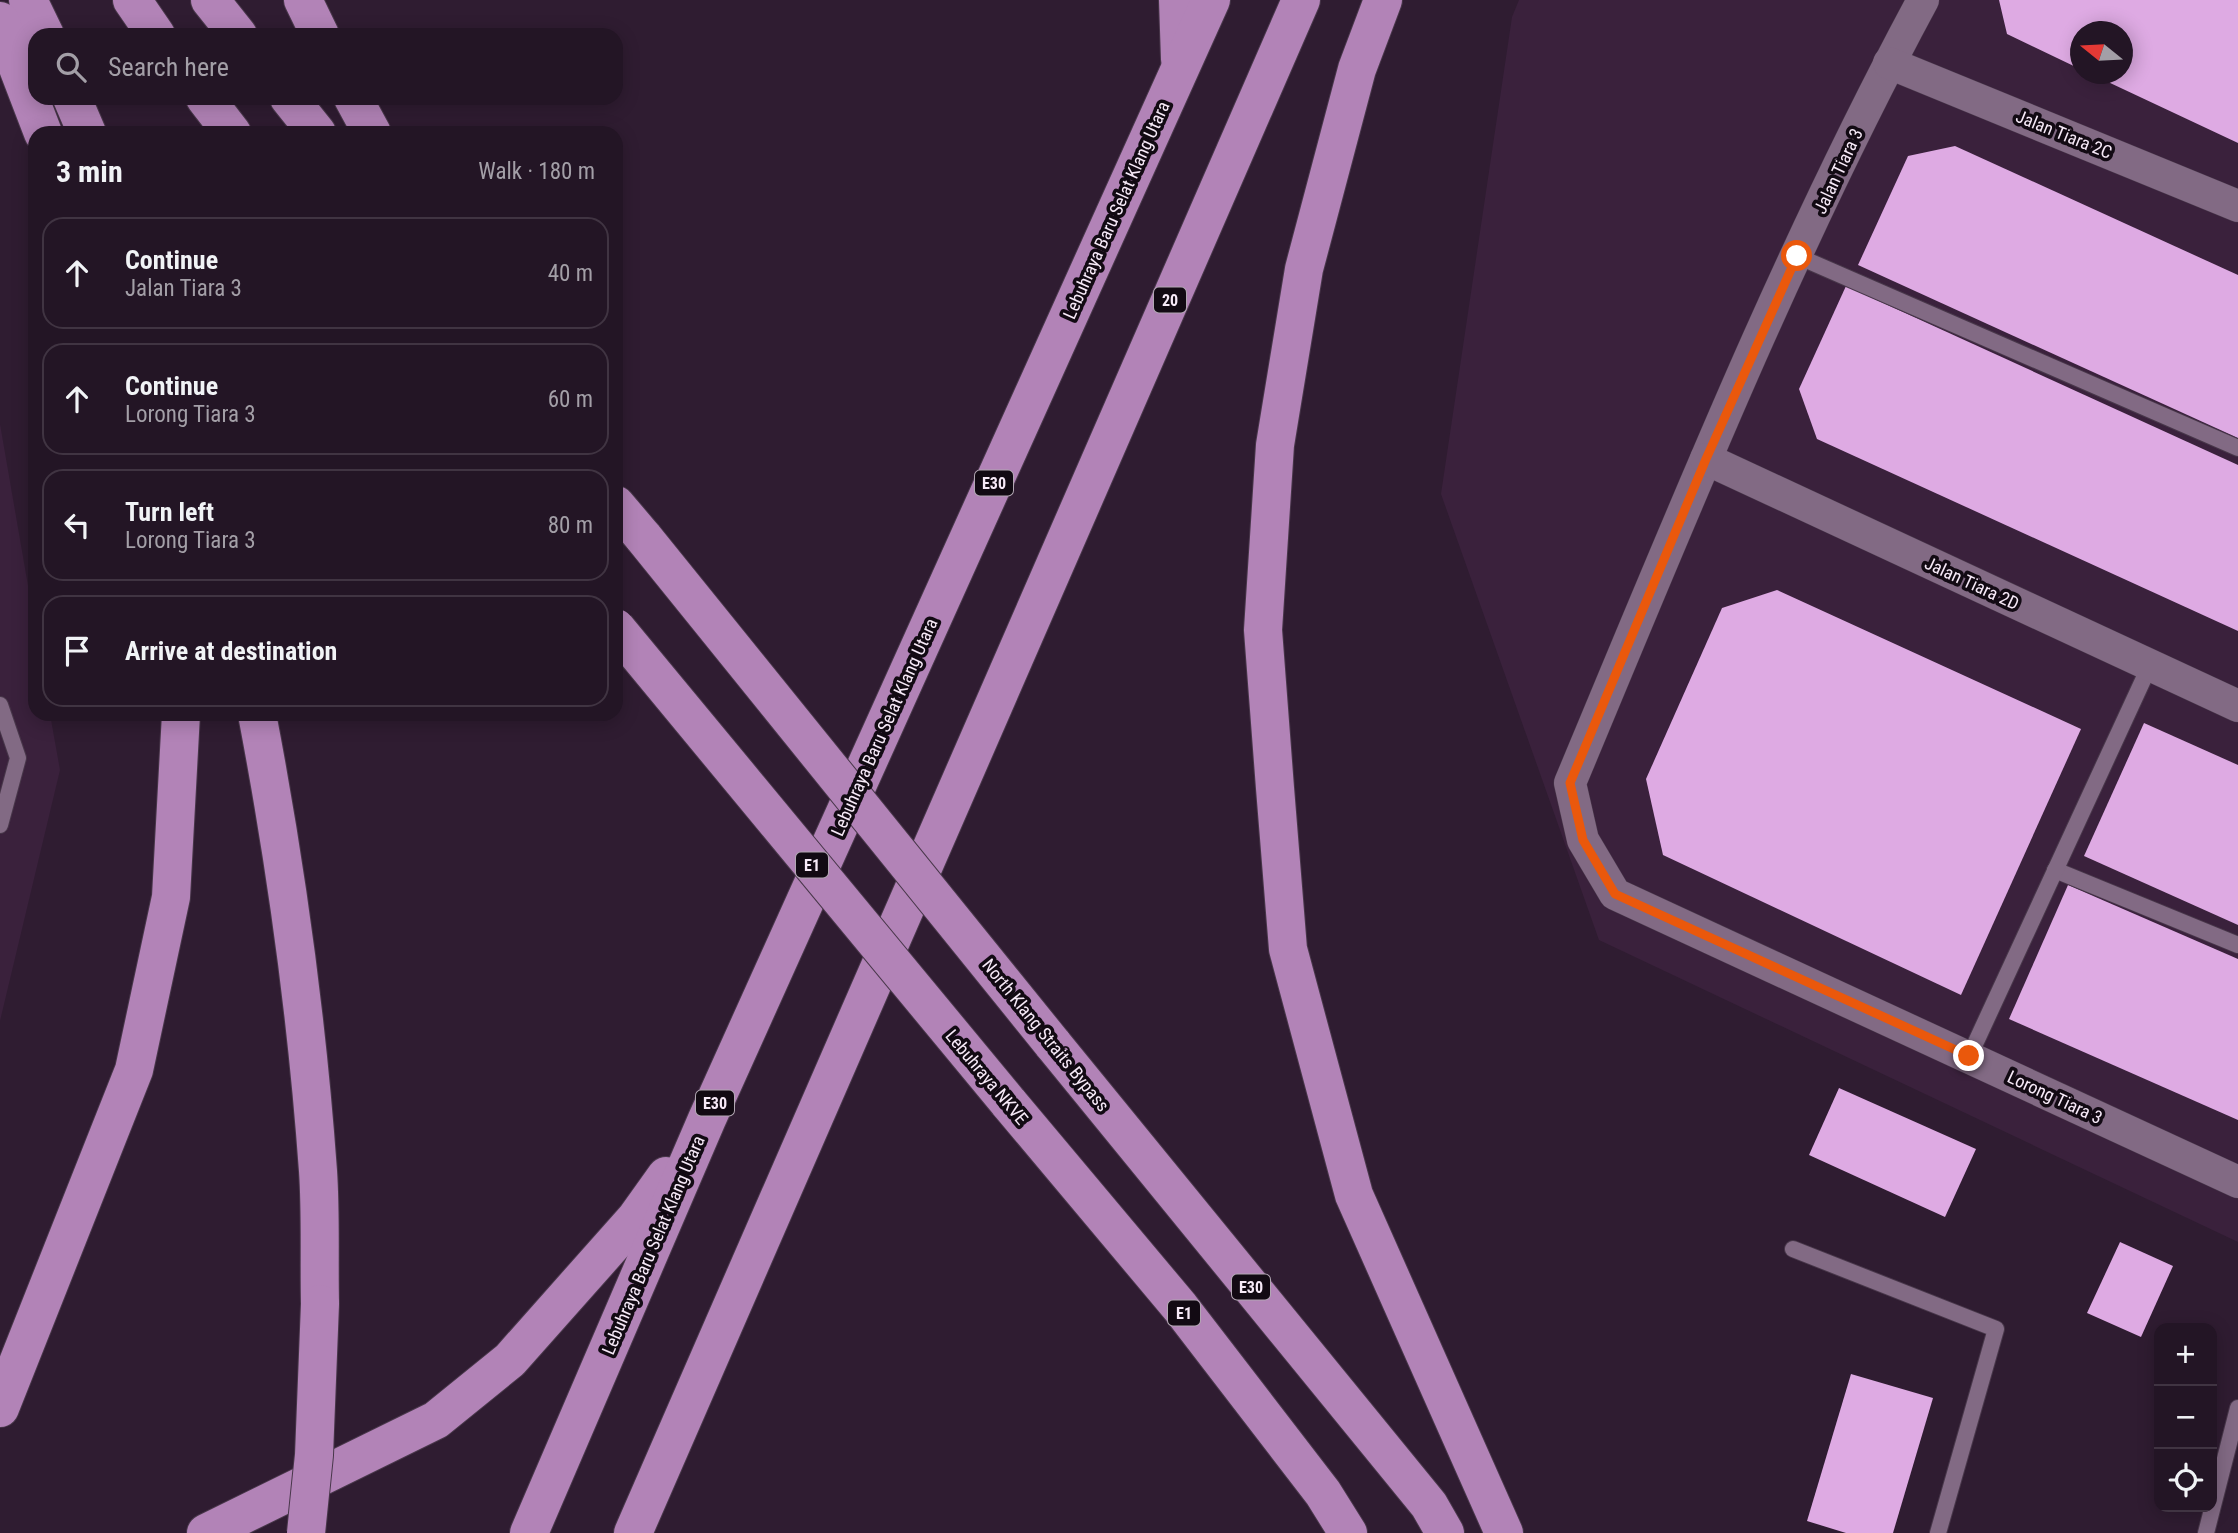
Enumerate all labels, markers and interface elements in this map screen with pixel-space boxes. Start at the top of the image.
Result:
north arrow [2070,21,2133,84]
search box [28,28,623,105]
icon: search [52,48,90,86]
text: Search here [108,52,229,82]
street label: Lebuhraya Baru Selat Klang Utara [1058,98,1174,322]
street label: Jalan Tiara 2C [2013,105,2115,163]
street label: Jalan Tiara 3 [1809,125,1867,217]
text: 3 min [56,154,123,189]
text: Walk · 180 m [478,158,595,185]
route start [1781,240,1812,271]
text: Continue [125,245,218,275]
icon: ahead [58,254,96,292]
text: 40 m [548,260,593,287]
text: Jalan Tiara 3 [125,275,242,302]
road number: 20 [1154,288,1186,312]
text: Continue [125,371,218,401]
icon: ahead [58,380,96,418]
text: 60 m [548,386,593,413]
text: Lorong Tiara 3 [125,401,256,428]
road number: E30 [975,470,1013,496]
text: Turn left [125,497,214,527]
icon: left [58,506,96,544]
text: 80 m [548,512,593,539]
text: Lorong Tiara 3 [125,527,256,554]
street label: Jalan Tiara 2D [1921,552,2023,614]
street label: Lebuhraya Baru Selat Klang Utara [826,615,942,839]
icon: arrive [58,632,96,670]
text: Arrive at destination [125,636,337,666]
road number: E1 [796,852,828,878]
street label: North Klang Straits Bypass [978,955,1114,1115]
street label: Lebuhraya NKVE [941,1025,1033,1129]
route end [1953,1040,1984,1071]
street label: Lorong Tiara 3 [2004,1066,2106,1128]
road number: E30 [696,1091,734,1116]
street label: Lebuhraya Baru Selat Klang Utara [597,1132,709,1358]
road number: E30 [1232,1274,1270,1300]
road number: E1 [1168,1301,1200,1326]
map controls [2154,1323,2217,1512]
button: + [2154,1323,2217,1386]
button: − [2154,1386,2217,1449]
button: locate [2154,1449,2217,1512]

